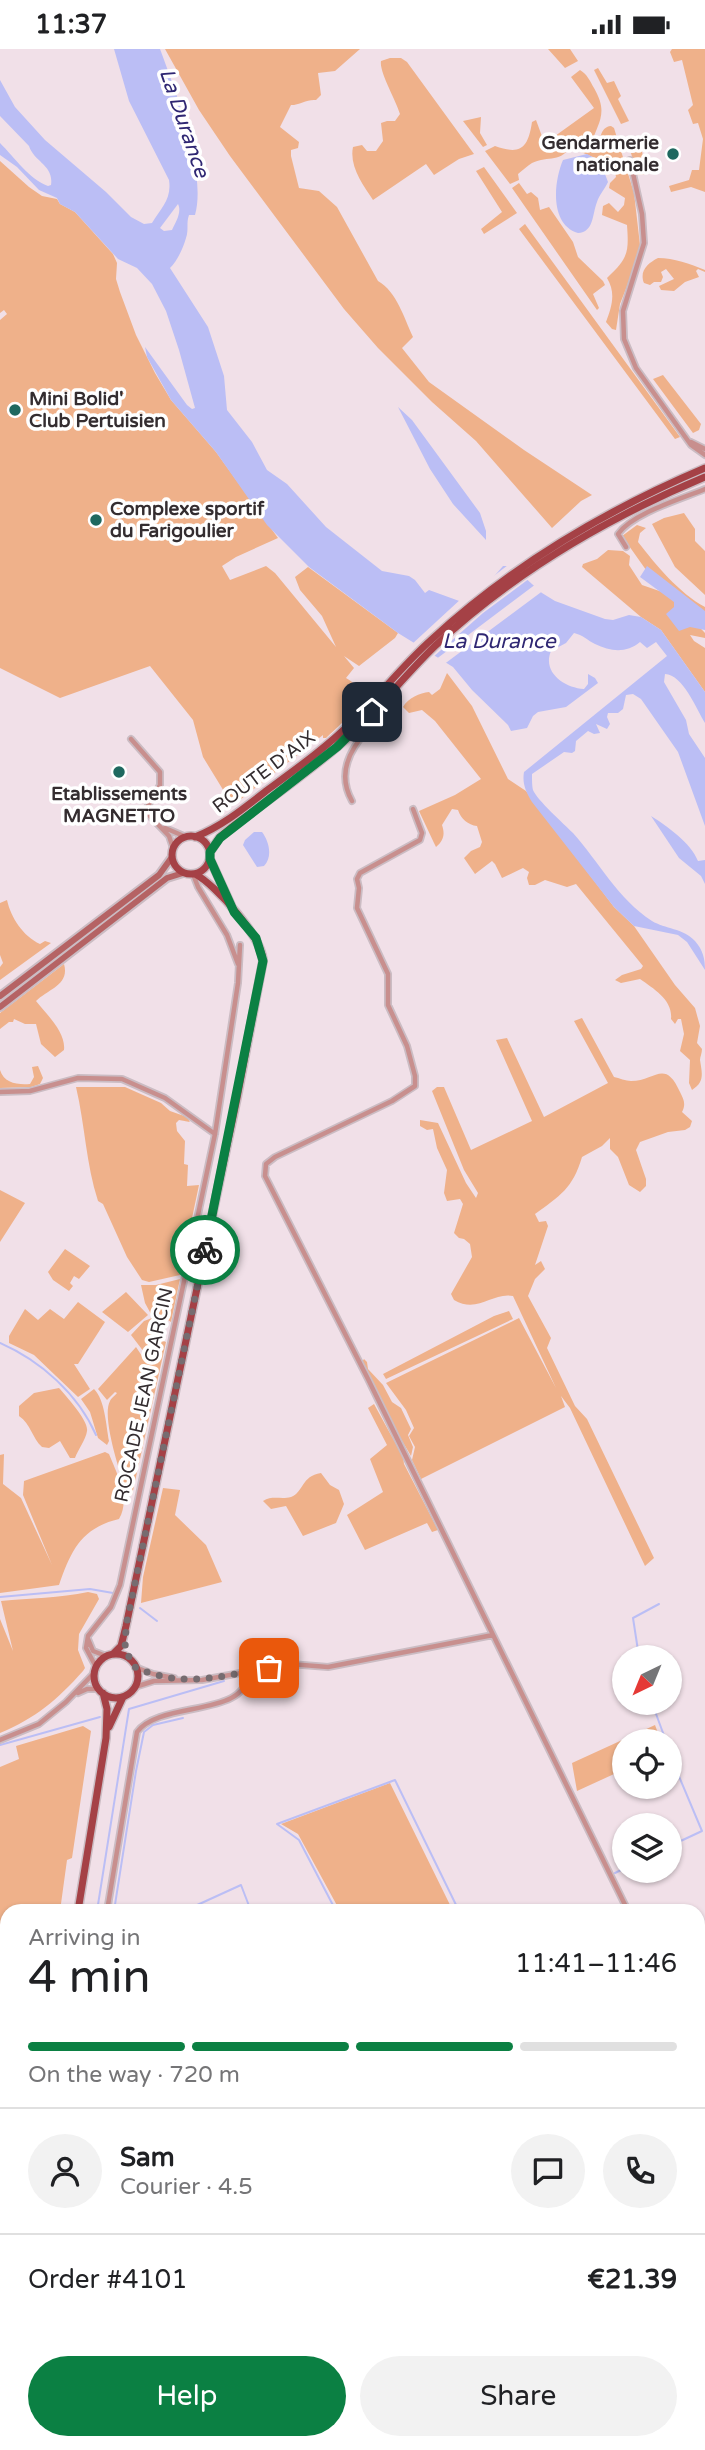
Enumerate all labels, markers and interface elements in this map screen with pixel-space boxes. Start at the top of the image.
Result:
text: 11:37 [35,9,107,40]
water label: La Durance [154,65,215,182]
place label: Gendarmerie nationale [541,132,659,176]
marker: Gendarmerie nationale [665,146,681,162]
place label: Mini Bolid' Club Pertuisien [29,388,166,432]
marker: Mini Bolid' Club Pertuisien [7,402,23,418]
place label: Complexe sportif du Farigoulier [110,498,265,543]
marker: Complexe sportif du Farigoulier [88,512,104,528]
water label: La Durance [442,629,557,654]
pin [342,682,402,742]
icon: home [353,693,391,731]
street label: ROUTE D'AIX [208,726,320,818]
marker: Etablissements MAGNETTO [111,764,127,780]
place label: Etablissements MAGNETTO [51,783,187,827]
courier [170,1215,240,1285]
icon: bike [186,1231,224,1269]
street label: ROCADE JEAN GARCIN [110,1286,178,1504]
pin [239,1638,299,1698]
north arrow [612,1645,682,1715]
map controls [612,1645,682,1883]
icon: bag [250,1649,288,1687]
button: locate [612,1729,682,1799]
button: layers [612,1813,682,1883]
text: Arriving in [28,1924,141,1952]
text: 11:41–11:46 [515,1948,677,1979]
text: 4 min [28,1950,151,2005]
text: On the way · 720 m [28,2061,240,2089]
button: person [28,2134,102,2208]
button: chat [511,2134,585,2208]
button: phone [603,2134,677,2208]
text: Sam [120,2142,175,2173]
text: Courier · 4.5 [120,2173,253,2201]
text: Order #4101 [28,2264,188,2295]
text: €21.39 [587,2264,677,2295]
button: Help [28,2356,346,2436]
button: Share [360,2356,677,2436]

